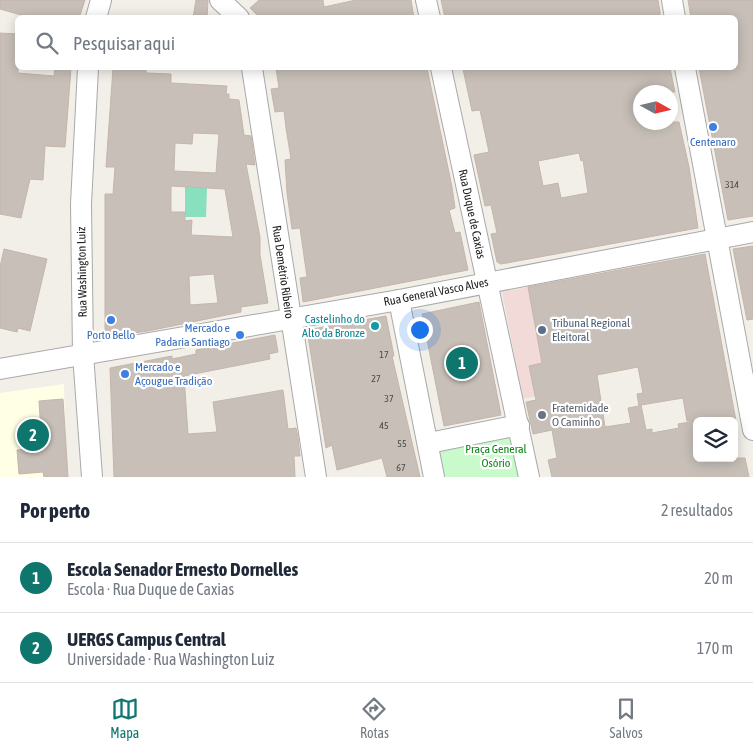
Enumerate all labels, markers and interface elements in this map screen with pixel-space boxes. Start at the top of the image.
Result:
search box [15,15,738,70]
icon: search [33,29,61,57]
text: Pesquisar aqui [73,32,175,54]
north arrow [633,85,678,130]
marker: Centenaro [707,121,719,133]
place label: Centenaro [690,135,736,149]
street label: Rua Duque de Caxias [456,168,488,260]
house number: 314 [725,179,739,190]
street label: Rua Demétrio Ribeiro [270,224,297,320]
street label: Rua Washington Luiz [74,226,90,317]
street label: Rua General Vasco Alves [382,275,490,309]
place label: Castelinho do Alto da Bronze [302,312,365,340]
marker: Porto Bello [105,314,117,326]
place label: Tribunal Regional Eleitoral [552,316,631,344]
your location [407,317,433,343]
marker: Castelinho do Alto da Bronze [369,320,381,332]
place label: Mercado e Padaria Santiago [155,321,230,349]
marker: Tribunal Regional Eleitoral [536,324,548,336]
place label: Porto Bello [87,328,136,342]
marker: Mercado e Padaria Santiago [234,329,246,341]
pin: 1 [446,344,478,382]
house number: 17 [379,349,389,360]
place label: Mercado e Açougue Tradição [135,360,213,388]
marker: Mercado e Açougue Tradição [119,368,131,380]
house number: 27 [371,373,381,384]
house number: 37 [384,393,394,404]
place label: Fraternidade O Caminho [552,401,609,429]
marker: Fraternidade O Caminho [536,409,548,421]
pin: 2 [17,416,49,454]
map controls [693,417,738,462]
button: layers [693,417,738,462]
house number: 45 [379,420,389,431]
house number: 55 [397,438,407,449]
park label: Praça General Osório [465,442,528,470]
house number: 67 [396,462,406,473]
text: Por perto [20,498,90,522]
text: 2 resultados [661,501,733,519]
text: Escola Senador Ernesto Dornelles [67,558,298,580]
text: 1 [32,569,40,587]
text: 20 m [704,569,733,587]
text: Escola · Rua Duque de Caxias [67,580,234,598]
text: UERGS Campus Central [67,628,226,650]
text: 2 [32,639,40,657]
text: 170 m [697,639,733,657]
text: Universidade · Rua Washington Luiz [67,650,274,668]
tab: Mapa [110,695,139,741]
tab: Rotas [360,695,389,741]
tab: Salvos [610,695,643,741]

